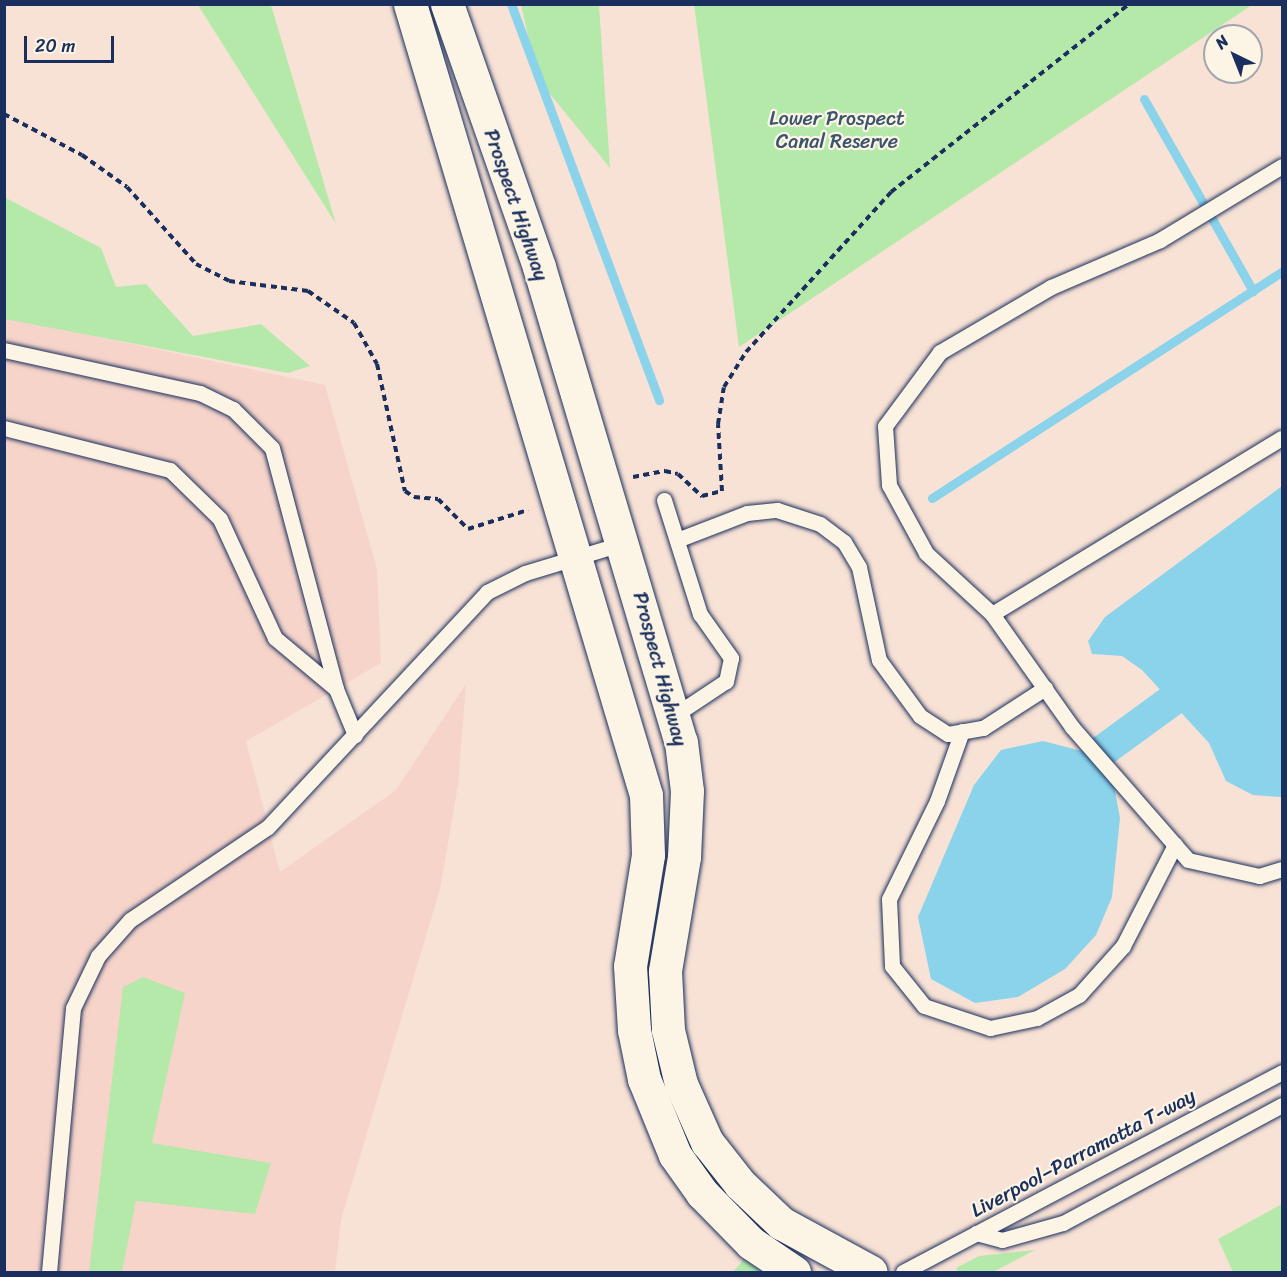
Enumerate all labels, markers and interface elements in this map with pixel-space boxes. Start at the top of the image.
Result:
scale bar [27,24,117,62]
north arrow [1203,24,1263,84]
text: N [1208,28,1236,56]
text: 20 m [35,30,75,62]
park label: Lower Prospect Canal Reserve [769,107,905,154]
street label: Prospect Highway [479,126,553,284]
street label: Prospect Highway [628,589,692,749]
street label: Liverpool–Parramatta T-way [967,1084,1199,1222]

